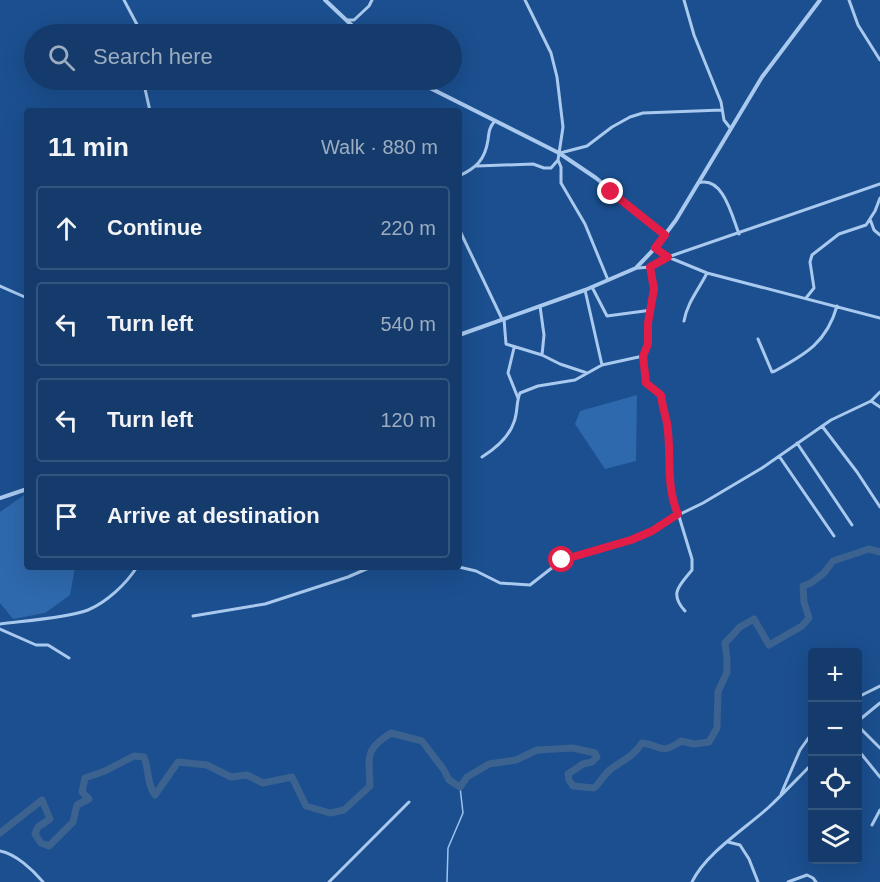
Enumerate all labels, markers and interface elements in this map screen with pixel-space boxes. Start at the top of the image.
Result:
search box [24,24,462,90]
icon: search [45,41,78,74]
text: Search here [93,44,213,69]
text: 11 min [48,132,129,162]
text: Walk · 880 m [321,136,438,158]
route end [597,178,623,204]
icon: ahead [50,212,83,245]
text: Continue [107,215,202,240]
text: 220 m [380,217,436,239]
icon: left [50,308,83,341]
text: Turn left [107,311,193,336]
text: 540 m [380,313,436,335]
icon: left [50,404,83,437]
text: Turn left [107,407,193,432]
text: 120 m [380,409,436,431]
icon: arrive [50,500,83,533]
text: Arrive at destination [107,503,320,528]
route start [548,546,574,572]
map controls [808,648,862,864]
button: + [808,648,862,702]
button: − [808,702,862,756]
button: locate [808,756,862,810]
button: layers [808,810,862,864]

